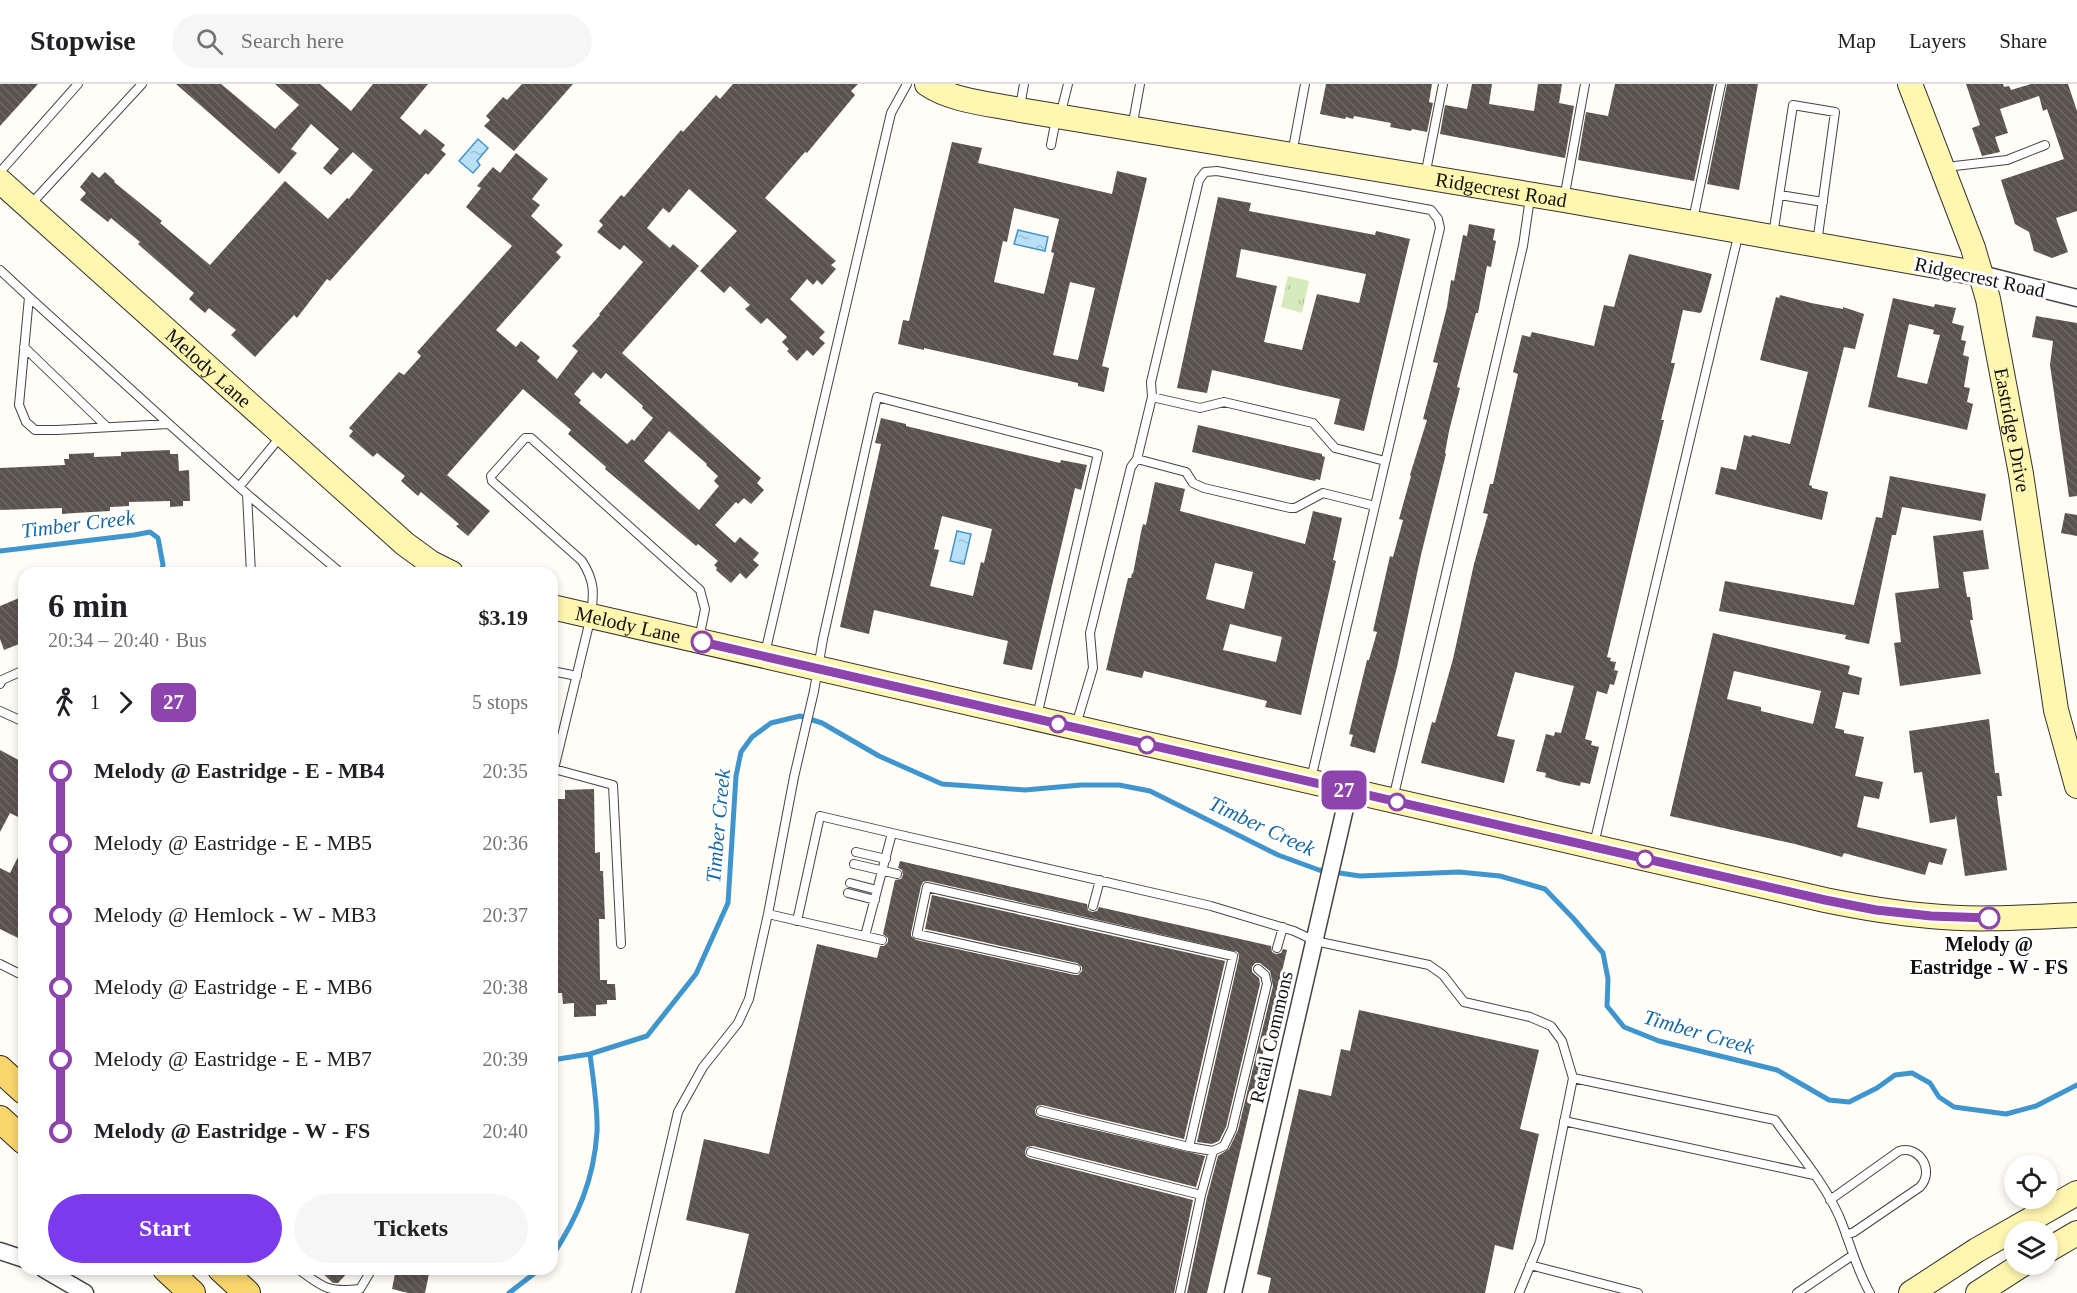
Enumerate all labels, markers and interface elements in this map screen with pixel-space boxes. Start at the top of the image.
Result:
search box [172,14,592,68]
text: Stopwise [30,25,136,56]
icon: search [193,25,226,58]
text: Search here [241,28,344,53]
text: Map [1838,29,1876,53]
text: Layers [1909,29,1966,53]
text: Share [1999,29,2047,53]
street label: Ridgecrest Road [1434,168,1569,211]
street label: Ridgecrest Road [1913,252,2047,303]
street label: Melody Lane [161,324,256,412]
street label: Eastridge Drive [1990,366,2035,494]
water label: Timber Creek [20,505,137,543]
text: 6 min [48,588,128,624]
street label: Melody Lane [573,602,683,647]
text: $3.19 [479,605,528,630]
text: 20:34 – 20:40 · Bus [48,629,207,651]
unlabelled marker [691,631,713,653]
icon: walk [48,686,81,719]
icon: forward [109,686,142,719]
text: 27 [163,690,184,714]
text: 1 [90,691,100,713]
text: 5 stops [472,691,528,713]
unlabelled marker [1049,715,1067,733]
unlabelled marker [1138,736,1156,754]
text: Melody @ Eastridge - E - MB4 [94,758,385,783]
text: 20:35 [482,760,528,782]
water label: Timber Creek [701,767,735,884]
line badge: 27 [1317,770,1371,810]
text: 27 [1334,778,1355,802]
water label: Timber Creek [1205,791,1319,861]
unlabelled marker [1388,793,1406,811]
text: Melody @ Eastridge - E - MB5 [94,830,372,855]
text: 20:36 [482,832,528,854]
unlabelled marker [1636,850,1654,868]
text: Melody @ Hemlock - W - MB3 [94,902,376,927]
text: 20:37 [482,904,528,926]
marker: Melody @ Eastridge - W - FS [1978,907,2000,929]
place label: Melody @ Eastridge - W - FS [1910,933,2068,979]
street label: Retail Commons [1245,969,1297,1105]
text: Melody @ Eastridge - E - MB6 [94,974,372,999]
text: 20:38 [482,976,528,998]
water label: Timber Creek [1641,1005,1758,1059]
text: Melody @ Eastridge - E - MB7 [94,1046,372,1071]
text: 20:39 [482,1048,528,1070]
text: Melody @ Eastridge - W - FS [94,1118,370,1143]
text: 20:40 [482,1120,528,1142]
map controls [2004,1155,2058,1275]
button: locate [2004,1155,2058,1209]
button: Start [48,1194,282,1263]
button: Tickets [294,1194,528,1263]
button: layers [2004,1221,2058,1275]

